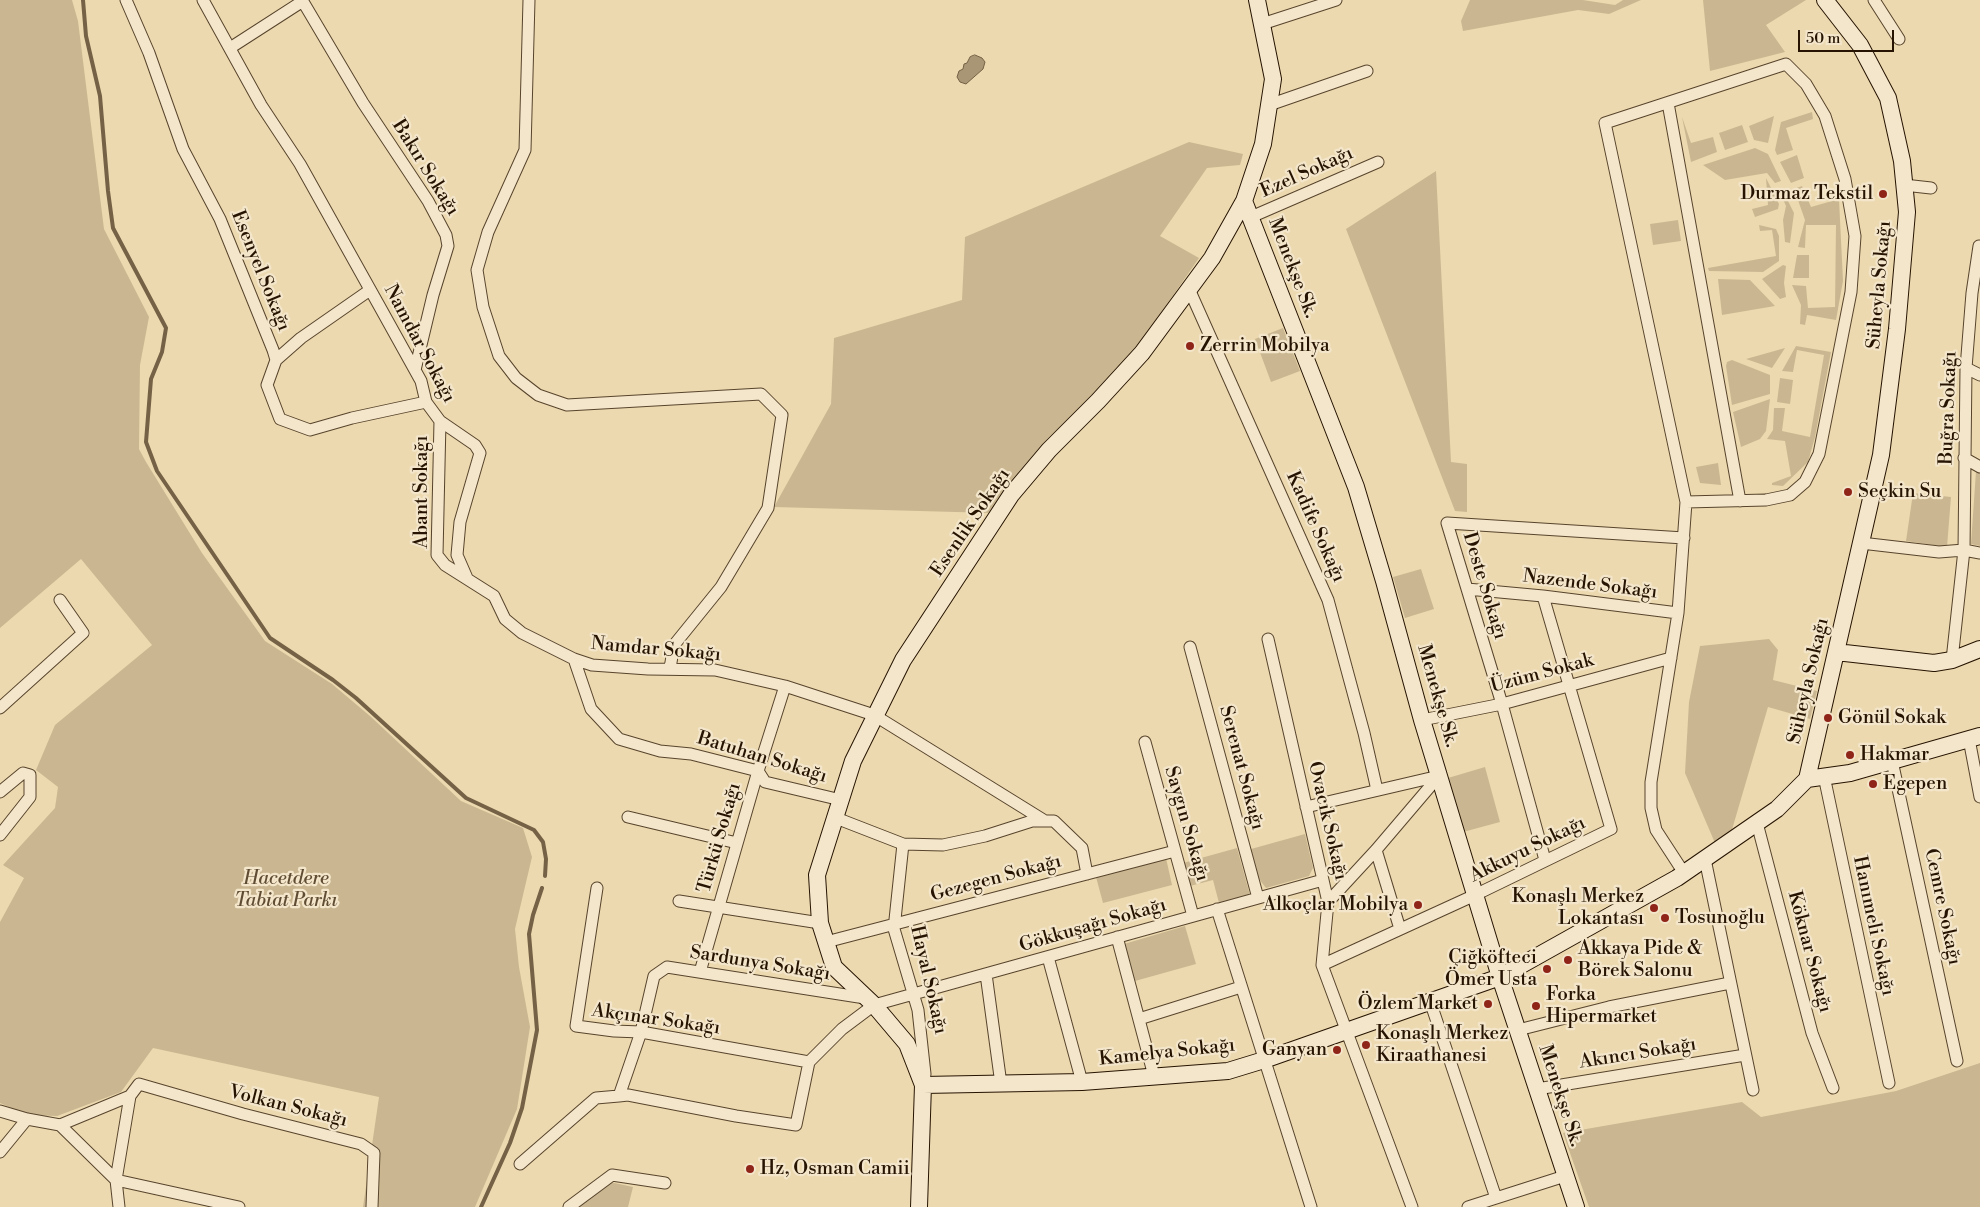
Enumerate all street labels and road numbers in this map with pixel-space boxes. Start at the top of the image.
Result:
street label: Bakır Sokağı [386,116,464,220]
street label: Ezel Sokağı [1257,142,1357,204]
street label: Esenyel Sokağı [225,207,295,335]
street label: Menekşe Sk. [1262,215,1322,321]
street label: Süheyla Sokağı [1863,220,1897,350]
street label: Namdar Sokağı [378,281,460,407]
street label: Buğra Sokağı [1936,351,1962,465]
street label: Abant Sokağı [411,436,433,548]
street label: Esenlik Sokağı [926,464,1016,582]
street label: Kadife Sokağı [1280,468,1350,586]
street label: Deste Sokağı [1457,530,1511,642]
street label: Nazende Sokağı [1521,565,1659,605]
street label: Süheyla Sokağı [1783,616,1835,746]
street label: Namdar Sokağı [590,633,722,667]
street label: Menekşe Sk. [1411,642,1463,750]
street label: Üzüm Sokak [1488,649,1596,699]
street label: Serenat Sokağı [1213,703,1269,833]
street label: Batuhan Sokağı [694,727,830,789]
street label: Ovacık Sokağı [1302,759,1352,883]
street label: Saygın Sokağı [1159,764,1213,884]
street label: Türkü Sokağı [693,780,747,896]
street label: Akkuyu Sokağı [1466,812,1590,888]
street label: Cemre Sokağı [1919,847,1965,967]
street label: Gezegen Sokağı [928,851,1064,907]
street label: Hanımeli Sokağı [1847,854,1899,998]
street label: Köknar Sokağı [1782,889,1836,1015]
street label: Gökkuşağı Sokağı [1017,894,1169,958]
street label: Hayal Sokağı [904,923,952,1037]
street label: Sardunya Sokağı [688,942,832,986]
street label: Akçınar Sokağı [590,1000,722,1040]
street label: Akıncı Sokağı [1578,1033,1698,1075]
street label: Kamelya Sokağı [1098,1035,1236,1071]
street label: Menekşe Sk. [1533,1042,1587,1150]
street label: Volkan Sokağı [226,1081,350,1133]

